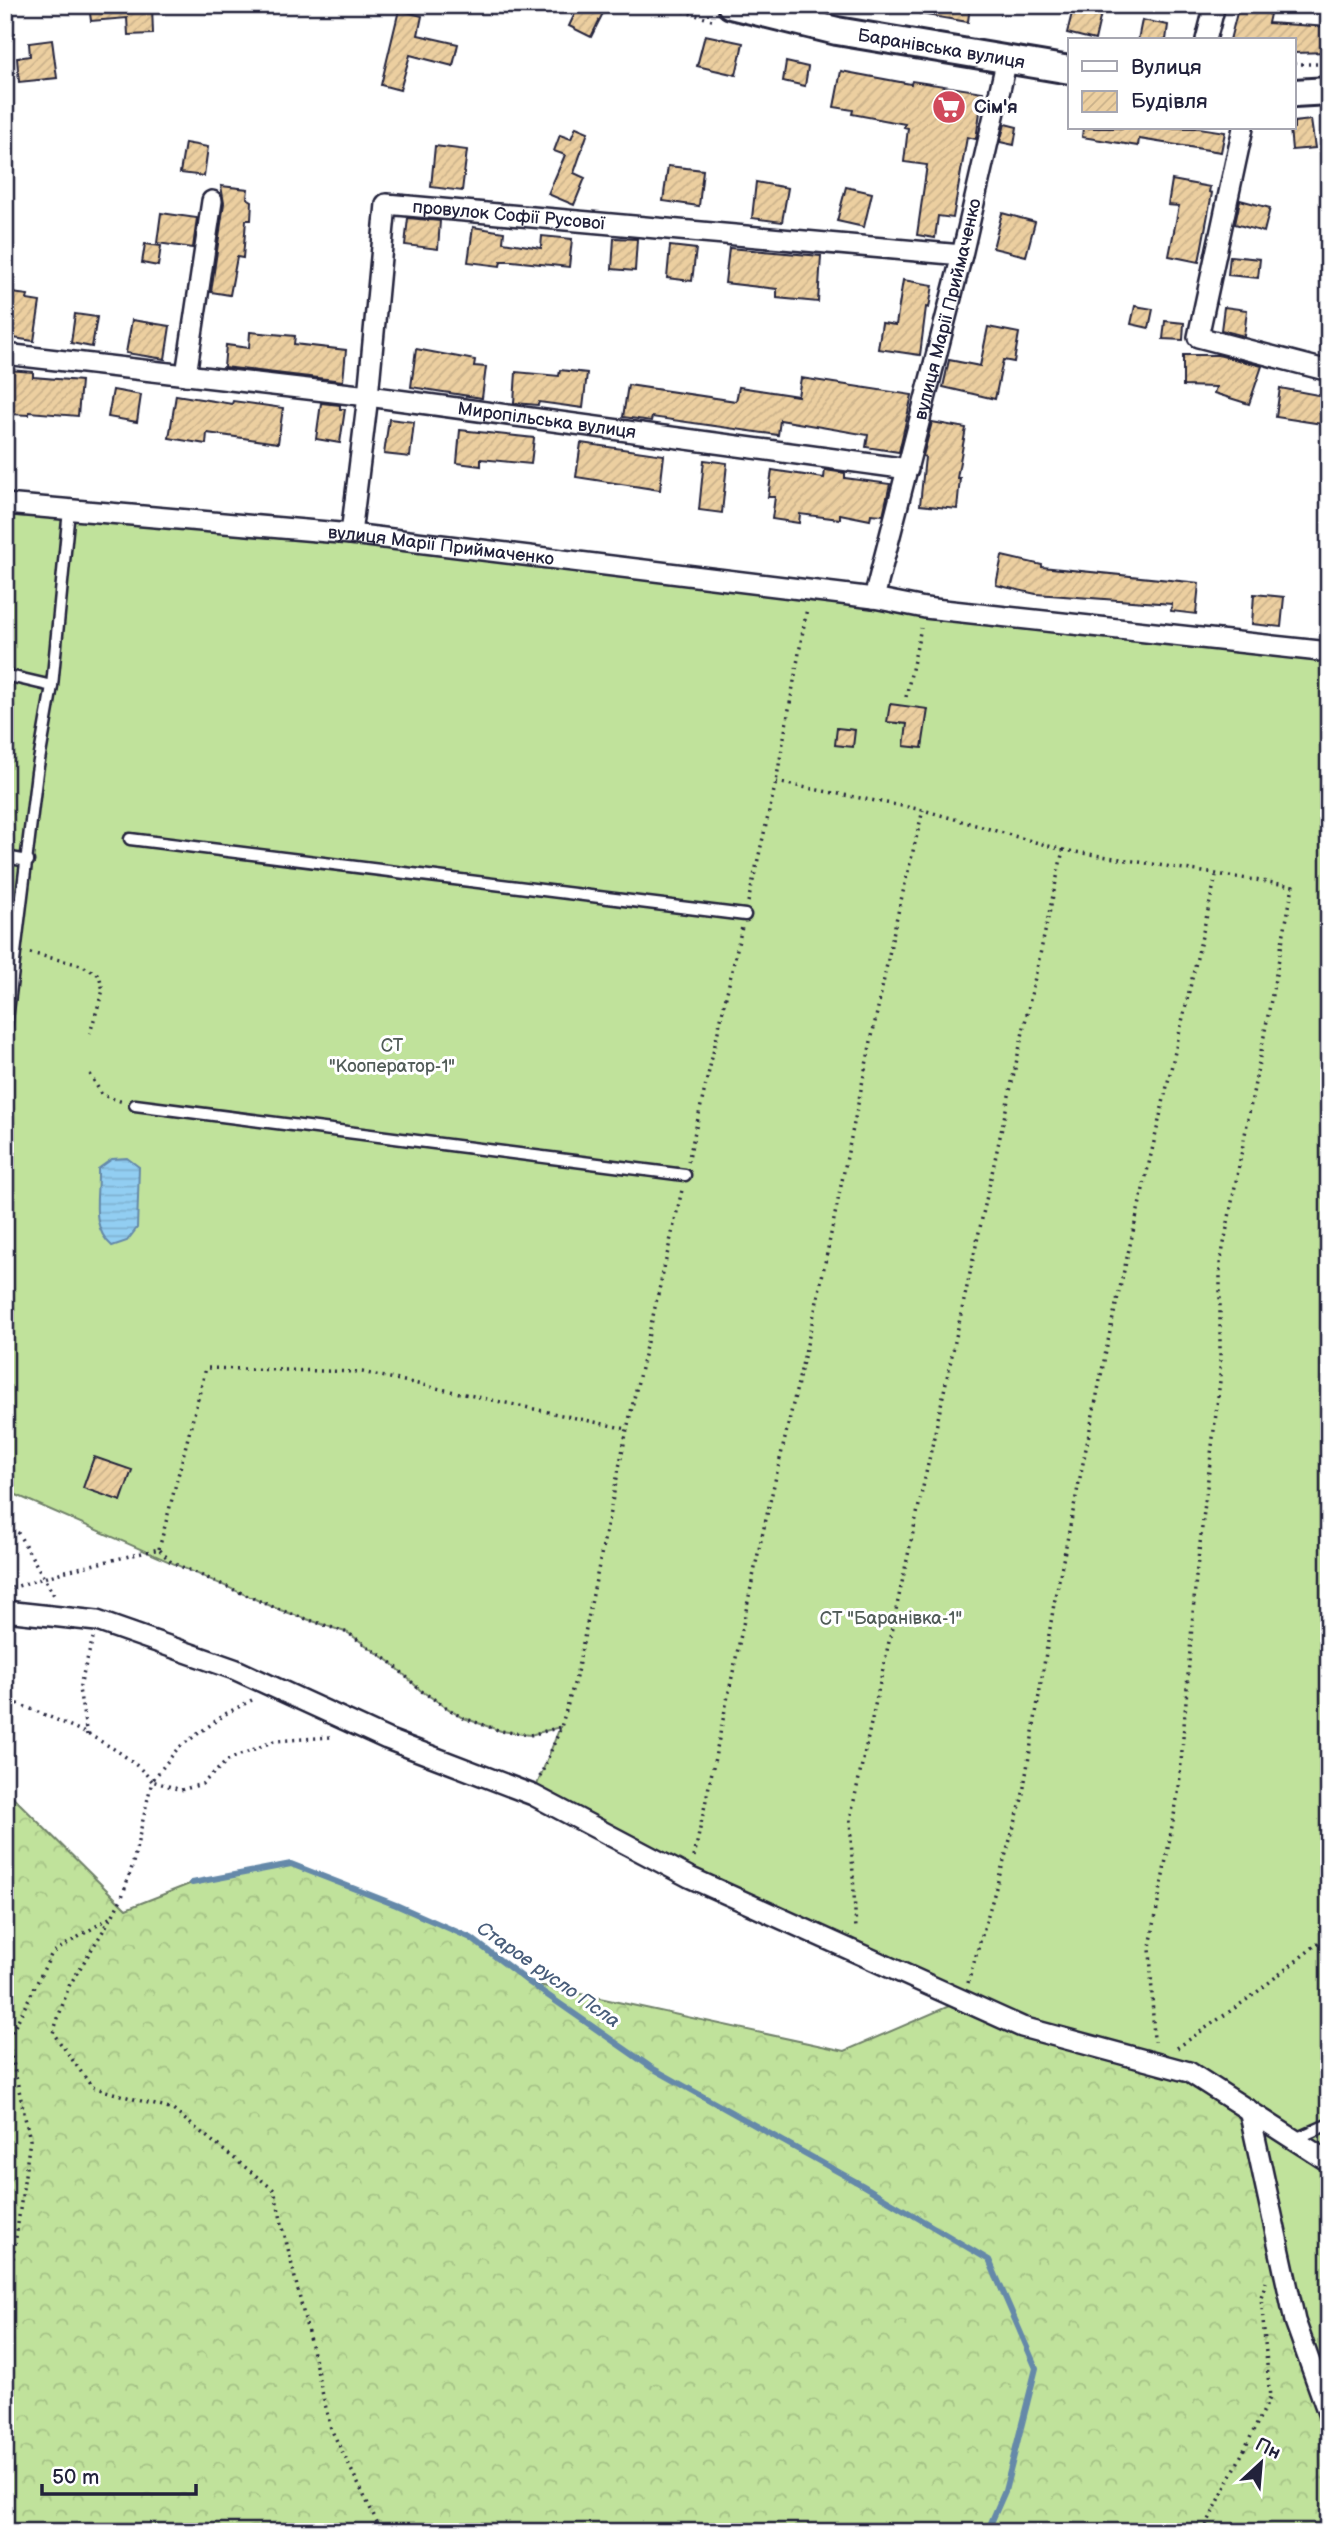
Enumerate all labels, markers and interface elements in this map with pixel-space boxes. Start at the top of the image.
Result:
street label: Баранівська вулиця [856,24,1027,73]
legend [1068,38,1296,130]
text: Вулиця [1131,55,1202,80]
supermarket icon: Сім'я [930,88,968,126]
text: Будівля [1131,89,1208,114]
place label: Сім'я [974,97,1018,118]
street label: провулок Софії Русової [412,196,606,234]
street label: вулиця Марії Приймаченко [910,196,985,422]
street label: Миропільська вулиця [456,398,637,443]
street label: вулиця Марії Приймаченко [327,522,555,569]
park label: СТ "Кооператор-1" [329,1035,455,1077]
park label: СТ "Баранівка-1" [820,1608,962,1629]
water label: Старое русло Псла [472,1917,624,2033]
north arrow [1226,2428,1296,2498]
text: Пн [1251,2433,1284,2465]
scale bar [42,2453,196,2497]
text: 50 m [52,2465,99,2490]

